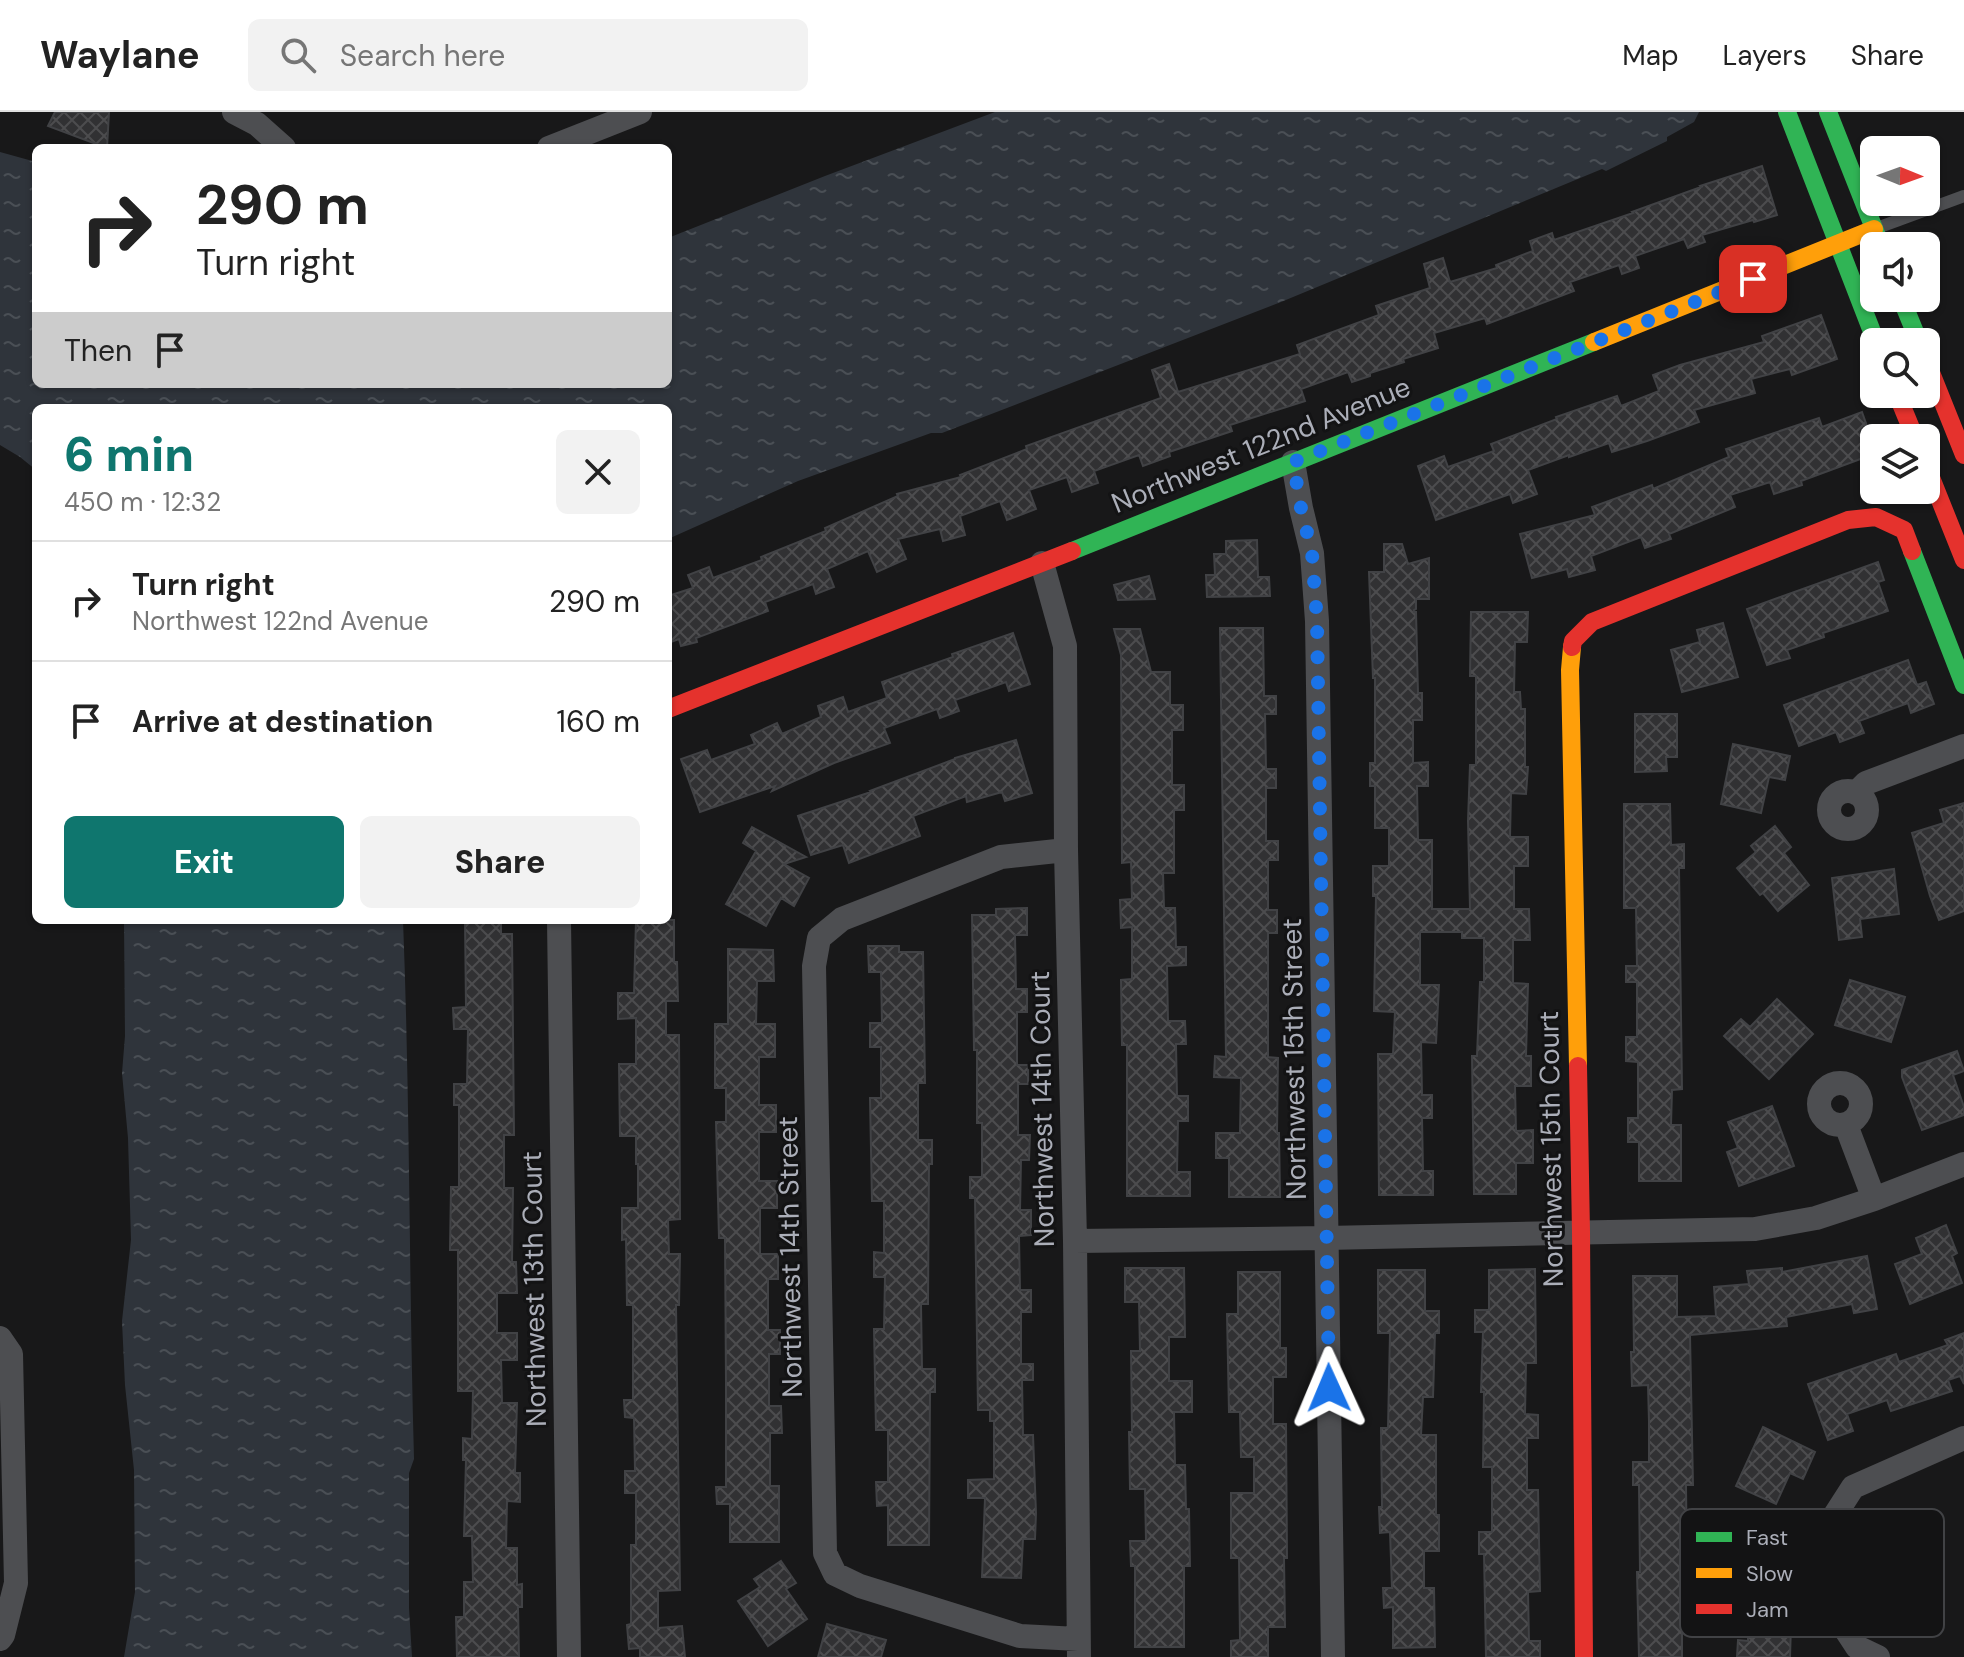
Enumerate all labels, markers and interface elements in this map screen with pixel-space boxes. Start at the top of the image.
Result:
search box [248,19,808,91]
text: Waylane [40,30,200,80]
icon: search [276,33,320,77]
text: Search here [340,36,505,75]
text: Map [1622,37,1679,74]
text: Layers [1723,37,1807,74]
text: Share [1851,37,1924,74]
north arrow [1860,136,1940,216]
map controls [1860,136,1940,504]
text: 290 m [196,168,369,241]
icon: right [64,176,168,280]
button: sound [1860,232,1940,312]
text: Turn right [196,239,355,286]
pin [1719,245,1787,313]
icon: arrive [1731,257,1775,301]
icon: arrive [148,328,192,372]
button: search [1860,328,1940,408]
text: Then [64,331,132,370]
street label: Northwest 122nd Avenue [1106,368,1416,522]
text: 6 min [64,423,194,486]
button: layers [1860,424,1940,504]
button: close [556,430,640,514]
text: 450 m · 12:32 [64,485,221,519]
text: Turn right [132,565,275,604]
icon: right [64,579,108,623]
text: 290 m [549,582,640,621]
text: Northwest 122nd Avenue [132,604,428,638]
icon: arrive [64,699,108,743]
text: Arrive at destination [132,702,433,741]
text: 160 m [557,702,640,741]
button: Exit [64,816,344,908]
button: Share [360,816,640,908]
street label: Northwest 15th Street [1273,918,1315,1200]
street label: Northwest 14th Court [1021,971,1063,1247]
street label: Northwest 15th Court [1530,1011,1572,1287]
street label: Northwest 14th Street [769,1116,811,1398]
street label: Northwest 13th Court [513,1151,555,1427]
position arrow [1287,1346,1371,1430]
legend [1680,1509,1944,1637]
text: Fast [1746,1523,1788,1552]
text: Slow [1746,1559,1793,1588]
text: Jam [1746,1595,1789,1624]

